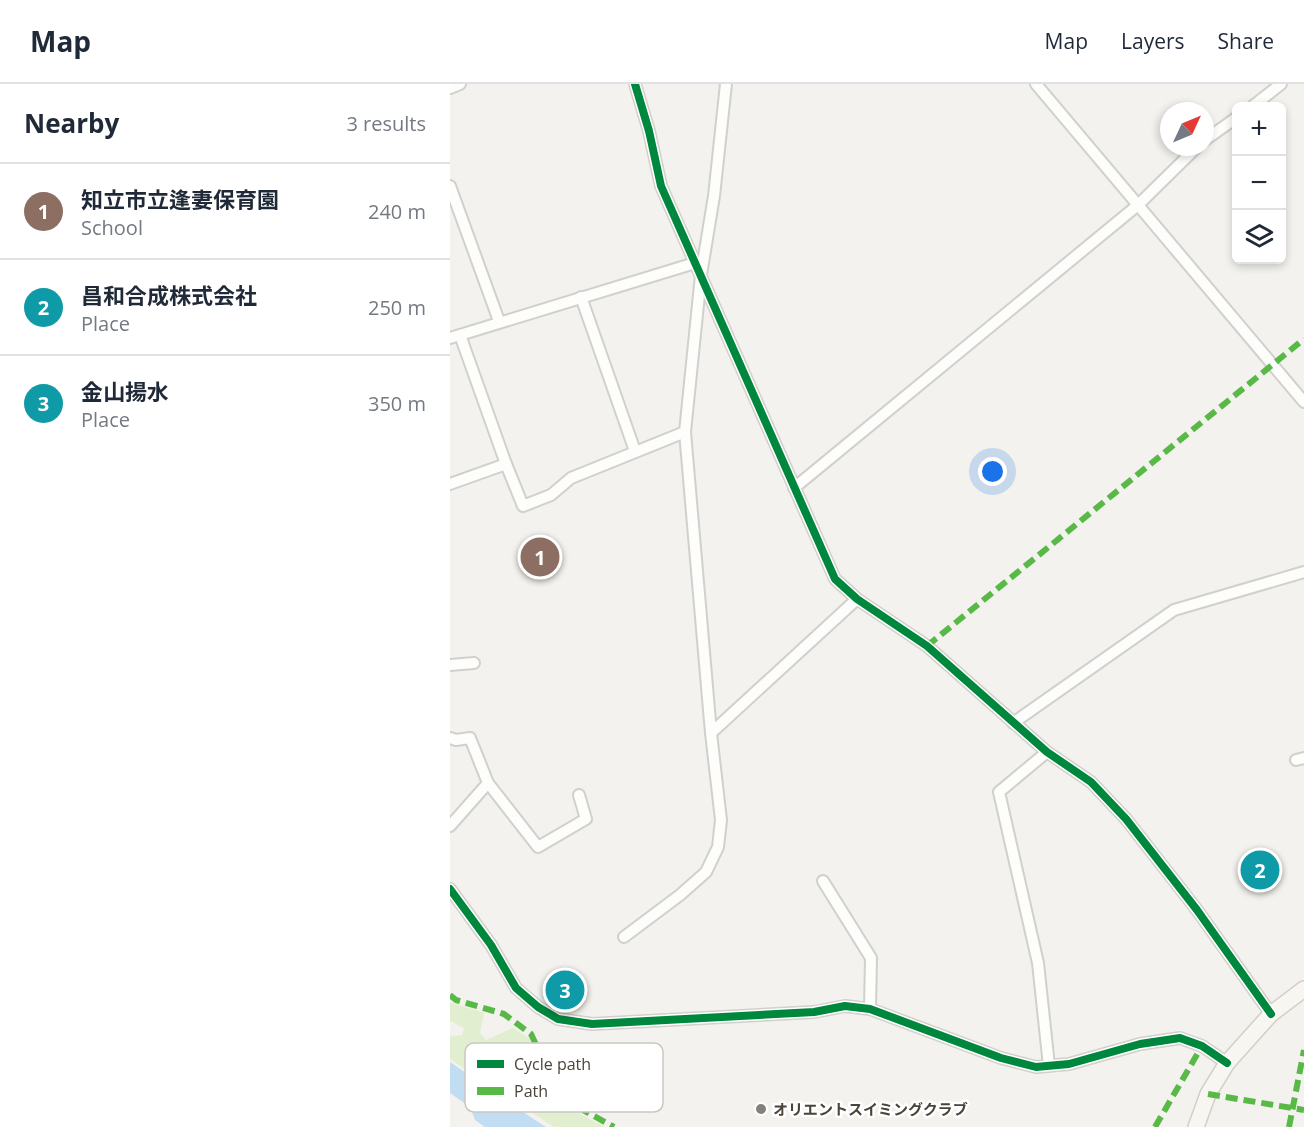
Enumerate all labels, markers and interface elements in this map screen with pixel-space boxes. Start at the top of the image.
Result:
text: Map [30,22,91,60]
text: Map [1045,27,1088,55]
text: Layers [1121,27,1185,55]
text: Share [1218,27,1274,55]
north arrow [1160,102,1214,156]
map controls [1232,102,1286,264]
button: + [1232,102,1286,156]
text: Nearby [24,105,119,141]
text: 3 results [346,110,426,137]
button: − [1232,156,1286,210]
text: 知立市立逢妻保育園 [81,184,279,214]
text: 1 [38,198,49,225]
text: 240 m [368,198,426,225]
button: layers [1232,210,1286,264]
text: School [81,214,143,241]
text: 昌和合成株式会社 [81,280,257,310]
text: 2 [38,294,49,321]
text: 250 m [368,294,426,321]
text: Place [81,310,130,337]
text: 金山揚水 [81,376,169,406]
text: 3 [38,390,49,417]
text: 350 m [368,390,426,417]
text: Place [81,406,130,433]
your location [978,457,1007,486]
pin: 1 [520,534,560,580]
pin: 2 [1240,848,1280,892]
pin: 3 [546,968,584,1012]
legend [465,1043,663,1112]
text: Cycle path [514,1053,591,1075]
text: Path [514,1080,548,1102]
place label: オリエントスイミングクラブ [773,1099,968,1119]
marker: オリエントスイミングクラブ [754,1102,768,1116]

